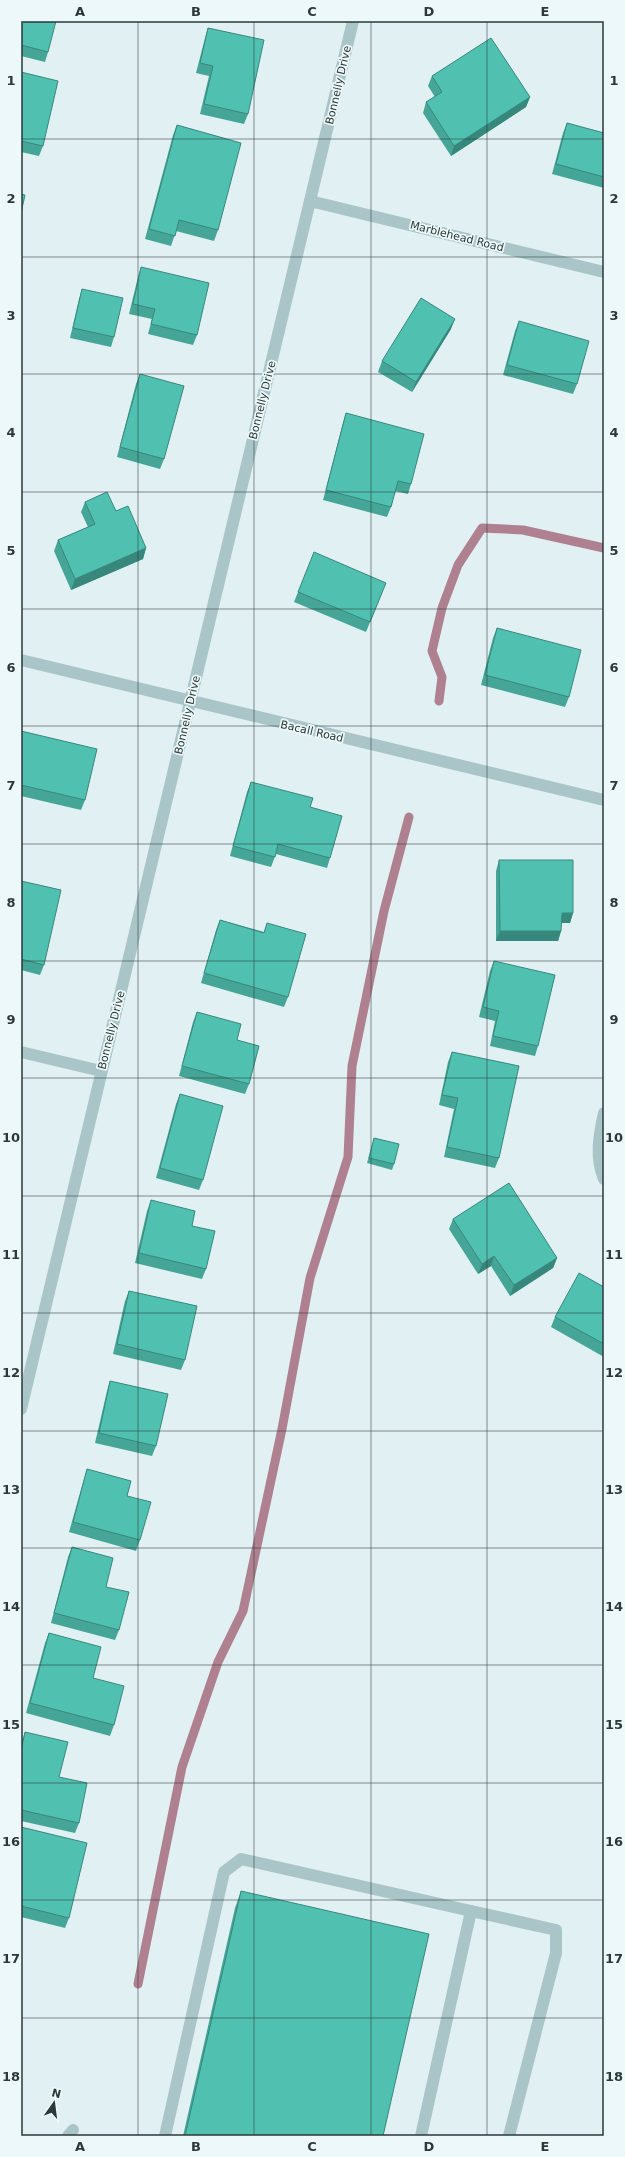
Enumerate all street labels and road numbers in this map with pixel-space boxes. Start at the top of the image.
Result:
street label: Bonnelly Drive [323,44,354,126]
street label: Marblehead Road [409,219,505,254]
street label: Bonnelly Drive [246,359,279,441]
street label: Bonnelly Drive [172,674,203,756]
street label: Bacall Road [279,718,345,745]
street label: Bonnelly Drive [95,989,128,1071]

